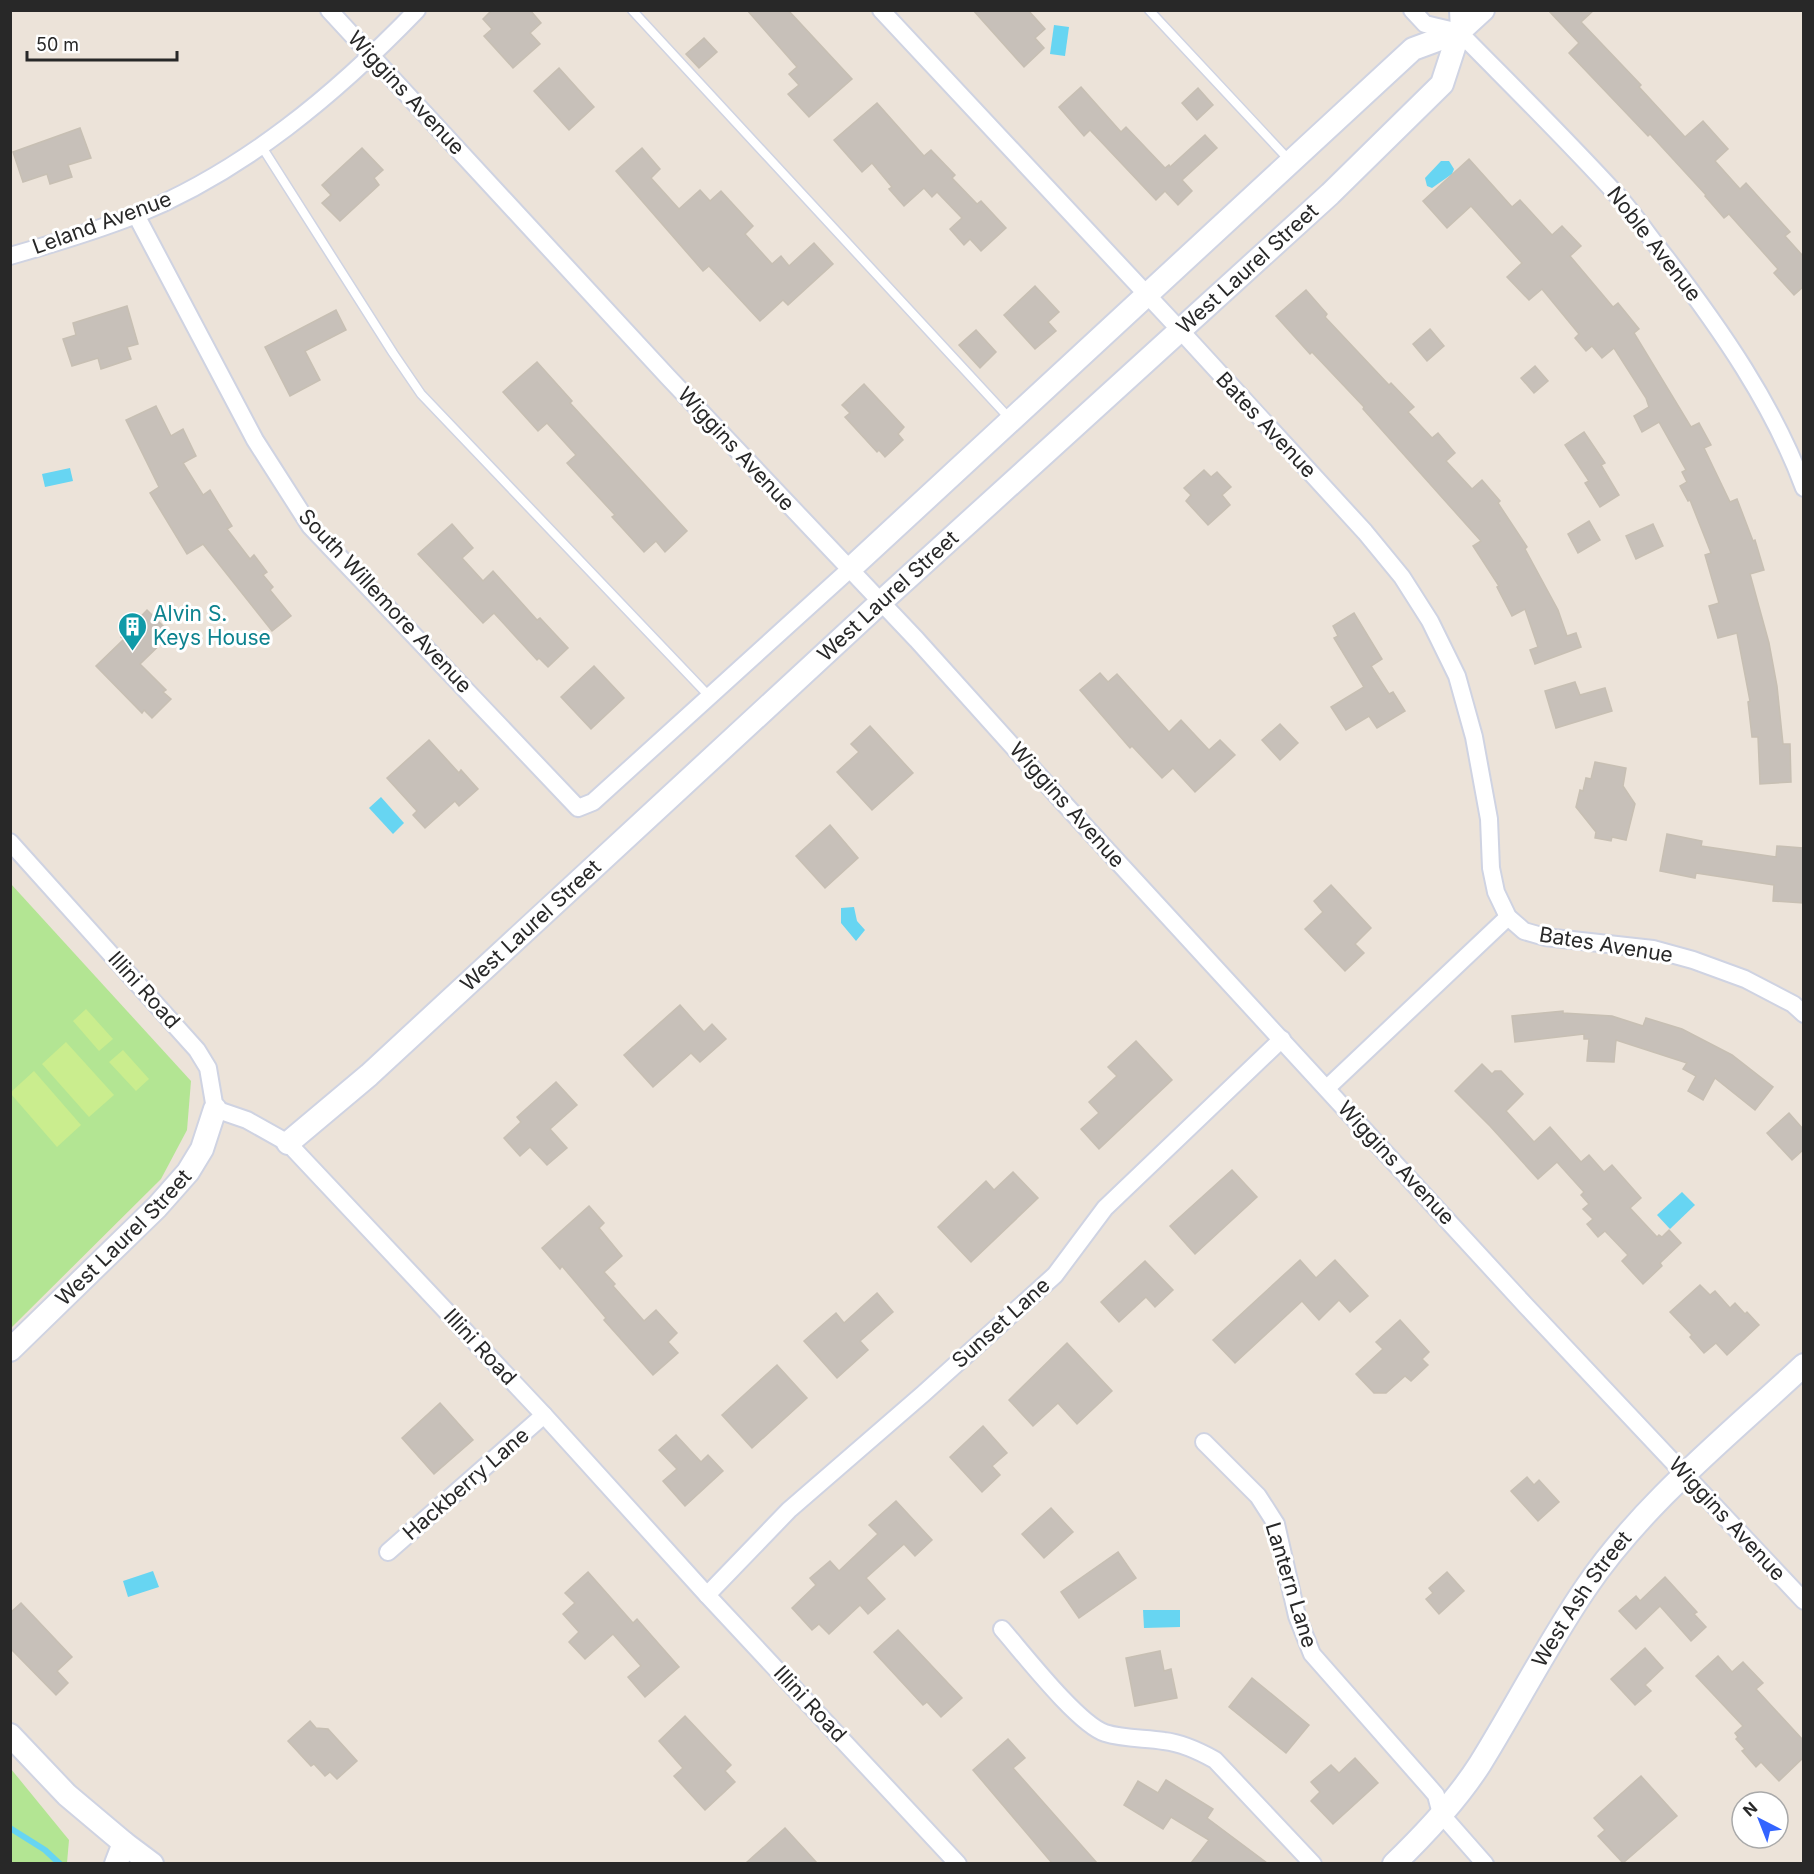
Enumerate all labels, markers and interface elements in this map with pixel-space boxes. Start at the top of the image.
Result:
scale bar [27,24,177,62]
street label: Wiggins Avenue [343,26,470,160]
text: 50 m [36,34,79,55]
street label: Noble Avenue [1602,182,1707,306]
street label: Leland Avenue [29,186,175,259]
street label: West Laurel Street [1171,198,1323,339]
street label: Bates Avenue [1211,367,1322,483]
street label: Wiggins Avenue [673,382,800,516]
street label: South Willemore Avenue [294,504,477,698]
street label: West Laurel Street [812,525,963,666]
place label: Alvin S. Keys House [153,601,271,650]
building icon: Alvin S. Keys House [116,610,148,652]
street label: Wiggins Avenue [1005,737,1130,872]
street label: West Laurel Street [455,854,606,996]
street label: Bates Avenue [1537,922,1675,967]
street label: Illini Road [103,946,185,1033]
street label: Wiggins Avenue [1333,1096,1460,1230]
street label: West Laurel Street [50,1164,197,1310]
street label: Sunset Lane [947,1272,1055,1373]
street label: Illini Road [439,1303,522,1390]
street label: Hackberry Lane [398,1422,534,1545]
street label: Wiggins Avenue [1664,1452,1791,1586]
street label: Lantern Lane [1261,1519,1322,1651]
street label: West Ash Street [1527,1526,1636,1671]
street label: Illini Road [769,1660,852,1747]
north arrow [1730,1790,1790,1850]
text: N [1739,1797,1761,1820]

